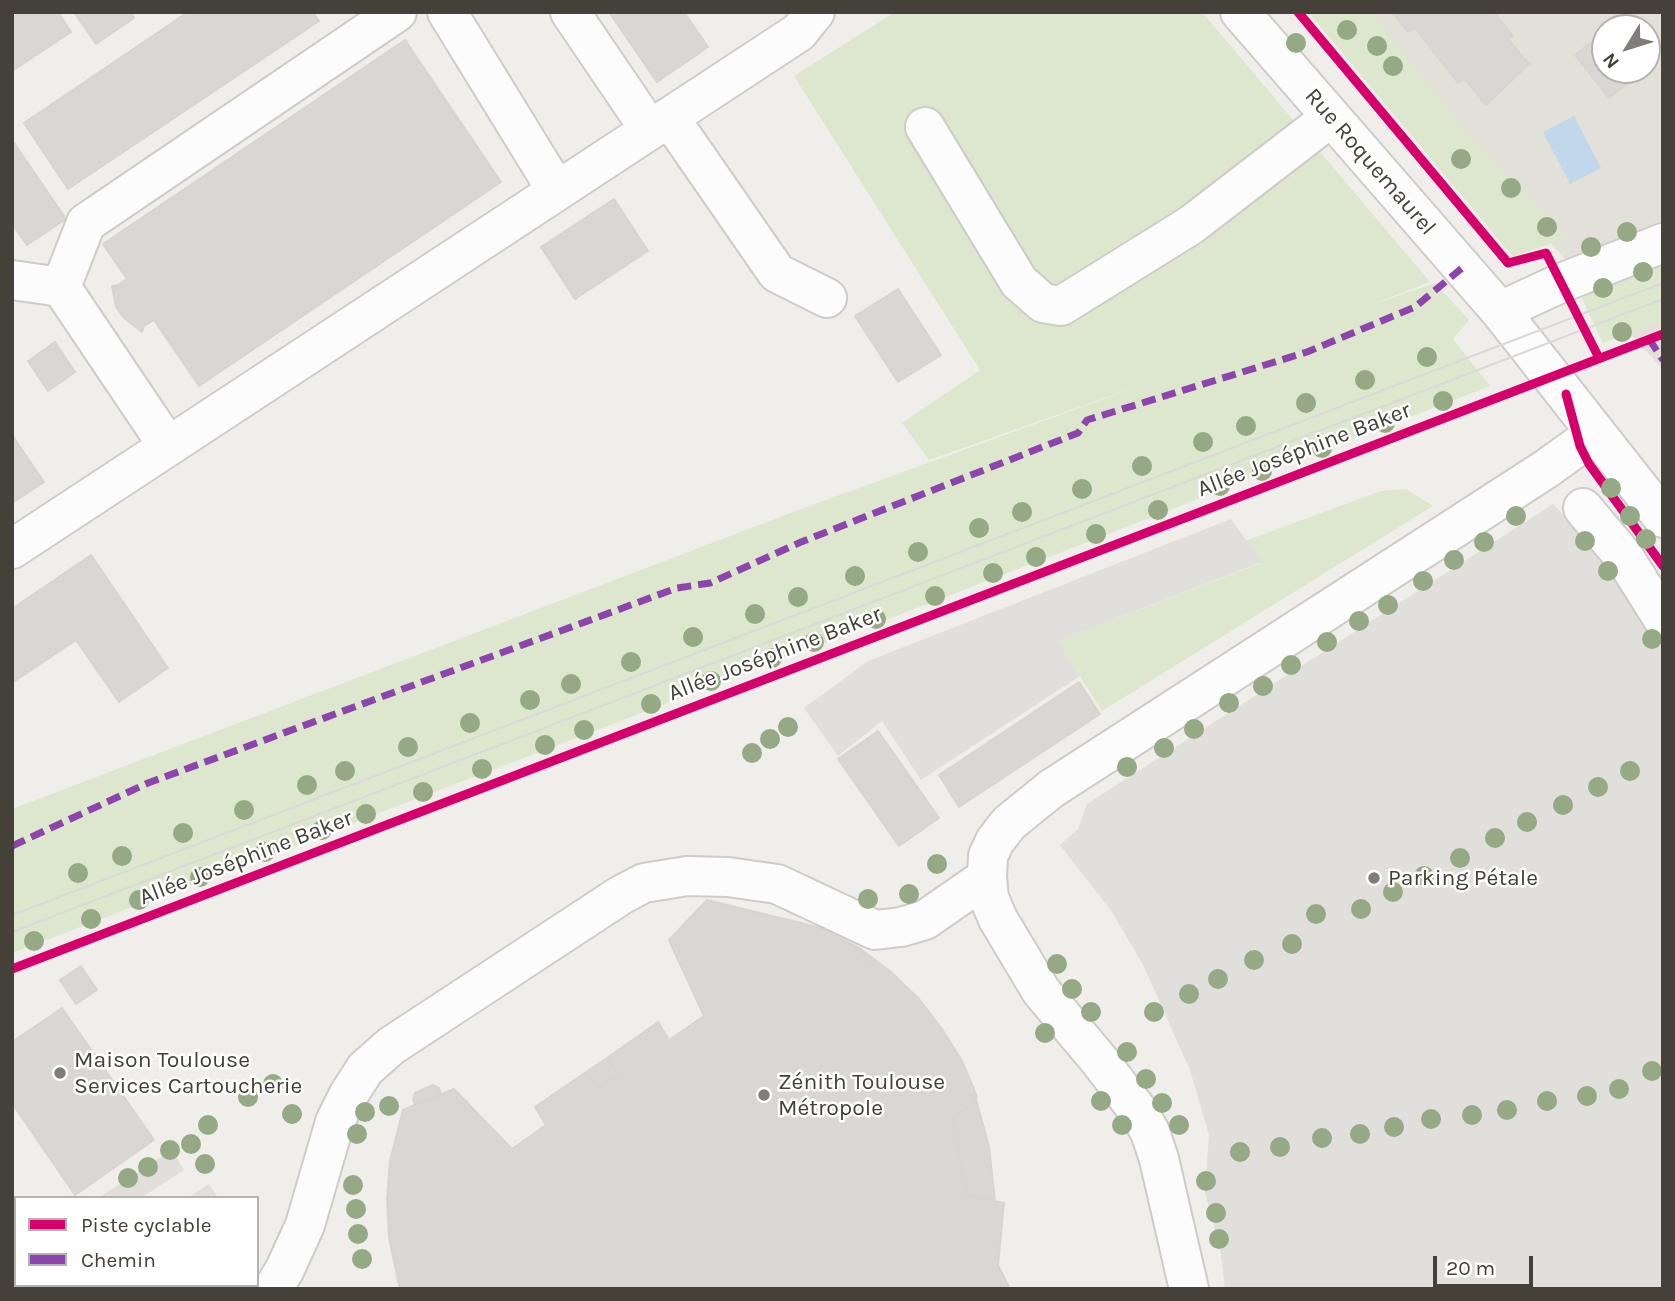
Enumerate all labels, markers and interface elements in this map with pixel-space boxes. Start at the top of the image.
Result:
north arrow [1591,14,1661,84]
text: N [1598,49,1624,73]
street label: Rue Roquemaurel [1299,83,1441,241]
street label: Allée Joséphine Baker [1193,397,1415,503]
street label: Allée Joséphine Baker [664,601,886,707]
street label: Allée Joséphine Baker [135,805,357,911]
place label: Parking Pétale [1388,864,1538,892]
marker: Parking Pétale [1366,870,1382,886]
place label: Maison Toulouse Services Cartoucherie [74,1046,302,1100]
marker: Maison Toulouse Services Cartoucherie [52,1065,68,1081]
place label: Zénith Toulouse Métropole [778,1068,945,1122]
marker: Zénith Toulouse Métropole [756,1087,772,1103]
legend [14,1196,259,1287]
text: Piste cyclable [81,1213,212,1237]
scale bar [1437,1242,1537,1286]
text: Chemin [81,1248,156,1272]
text: 20 m [1446,1256,1495,1280]

